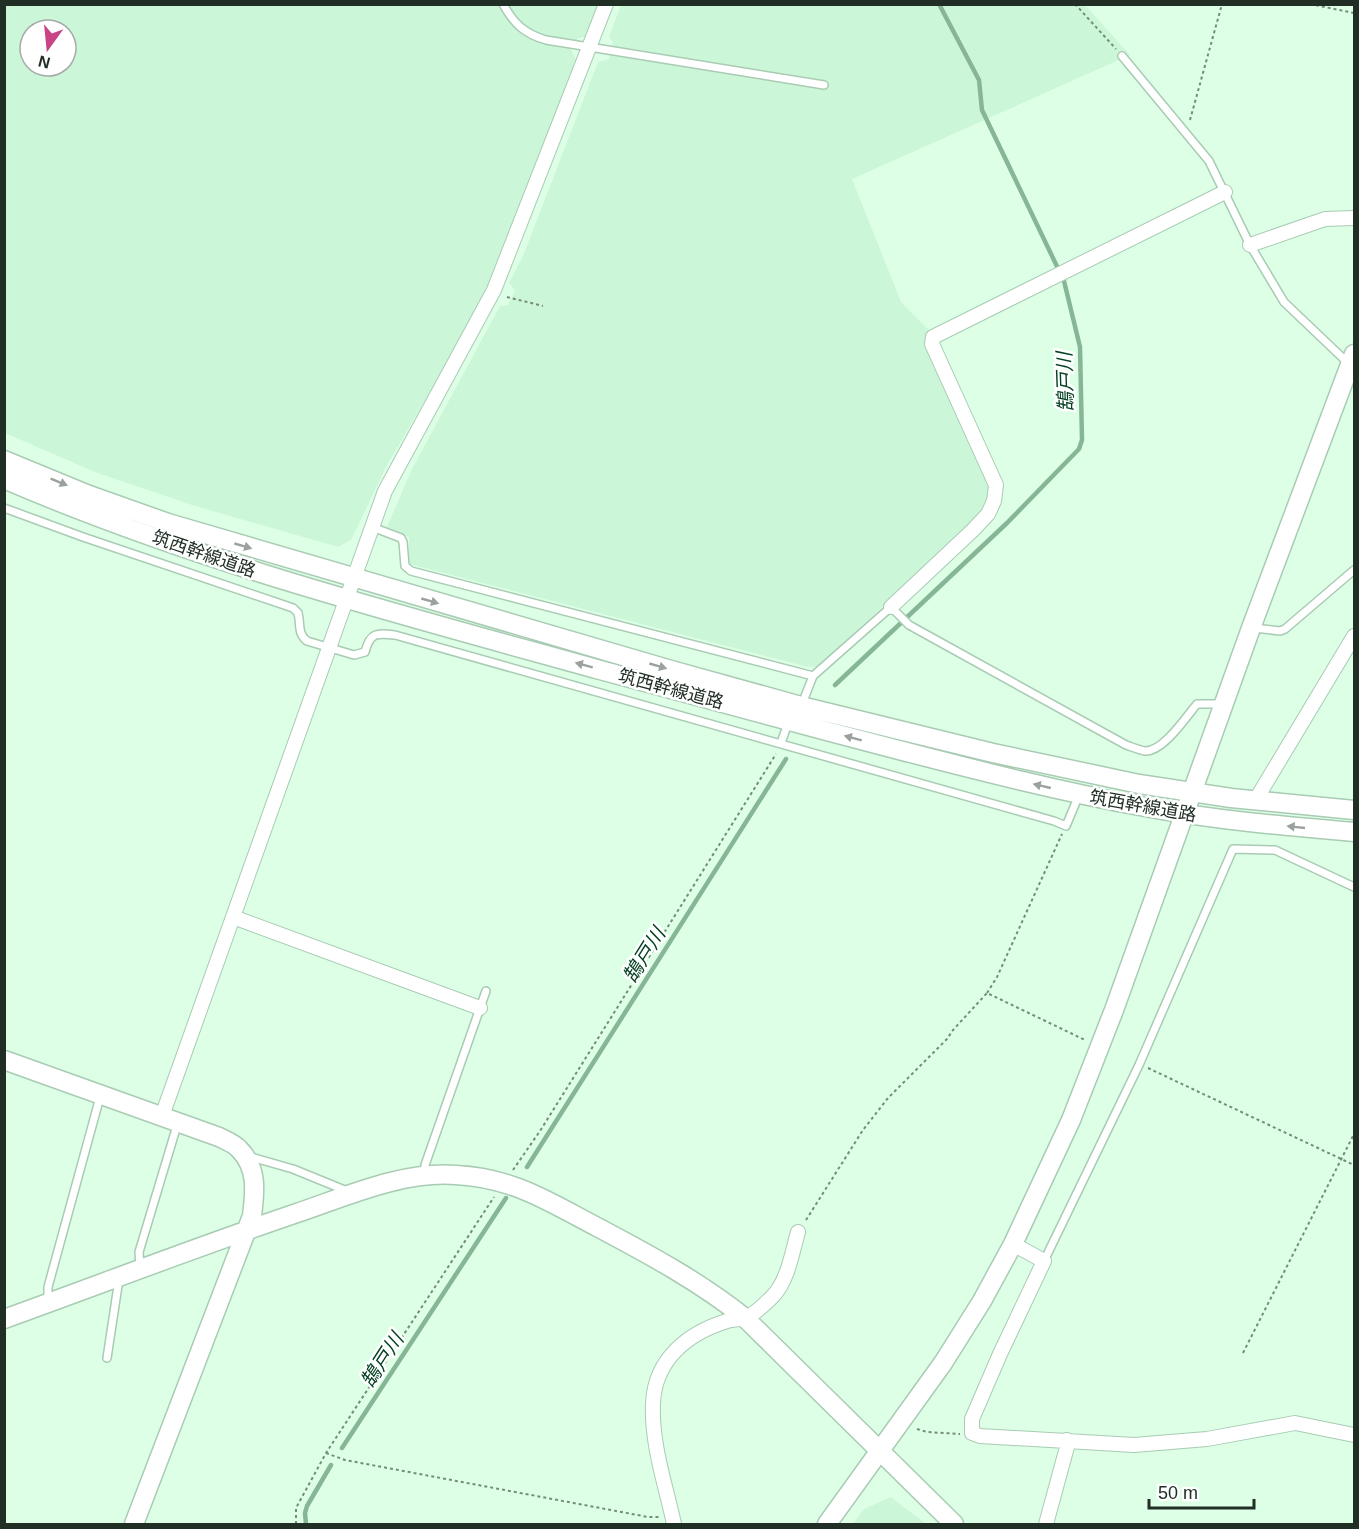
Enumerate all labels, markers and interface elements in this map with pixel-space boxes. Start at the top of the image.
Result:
north arrow [18,18,78,78]
text: N [36,52,52,72]
water label: 鵠戸川 [1053,350,1077,412]
one-way arrow [50,477,68,487]
street label: 筑西幹線道路 [150,527,258,581]
one-way arrow [234,542,252,551]
one-way arrow [421,596,439,606]
one-way arrow [574,660,592,669]
one-way arrow [649,662,667,671]
street label: 筑西幹線道路 [616,665,726,713]
one-way arrow [844,733,862,743]
one-way arrow [1032,781,1051,791]
street label: 筑西幹線道路 [1088,787,1198,825]
one-way arrow [1287,822,1306,832]
water label: 鵠戸川 [619,922,670,986]
water label: 鵠戸川 [356,1327,409,1391]
scale bar [1149,1472,1254,1510]
text: 50 m [1158,1483,1198,1503]

